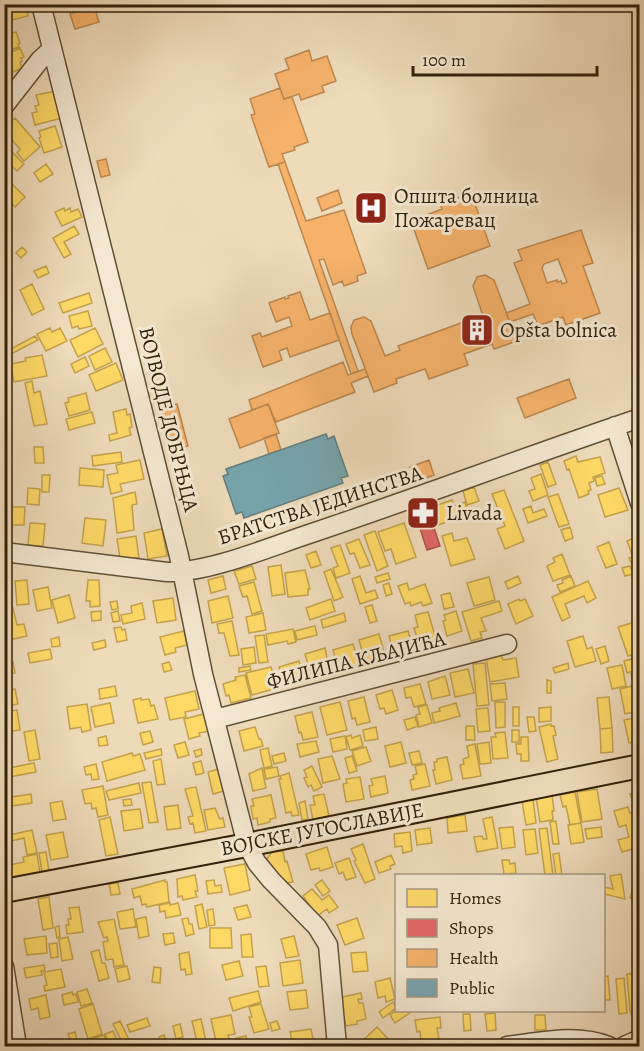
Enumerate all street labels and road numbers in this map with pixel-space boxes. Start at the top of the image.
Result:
street label: ВОЈВОДЕ ДОБРЊЦА [132,324,206,515]
street label: БРАТСТВА ЈЕДИНСТВА [214,458,427,551]
street label: ФИЛИПА КЉАЈИЋА [264,624,449,696]
street label: ВОЈСКЕ ЈУГОСЛАВИЈЕ [218,796,426,862]

